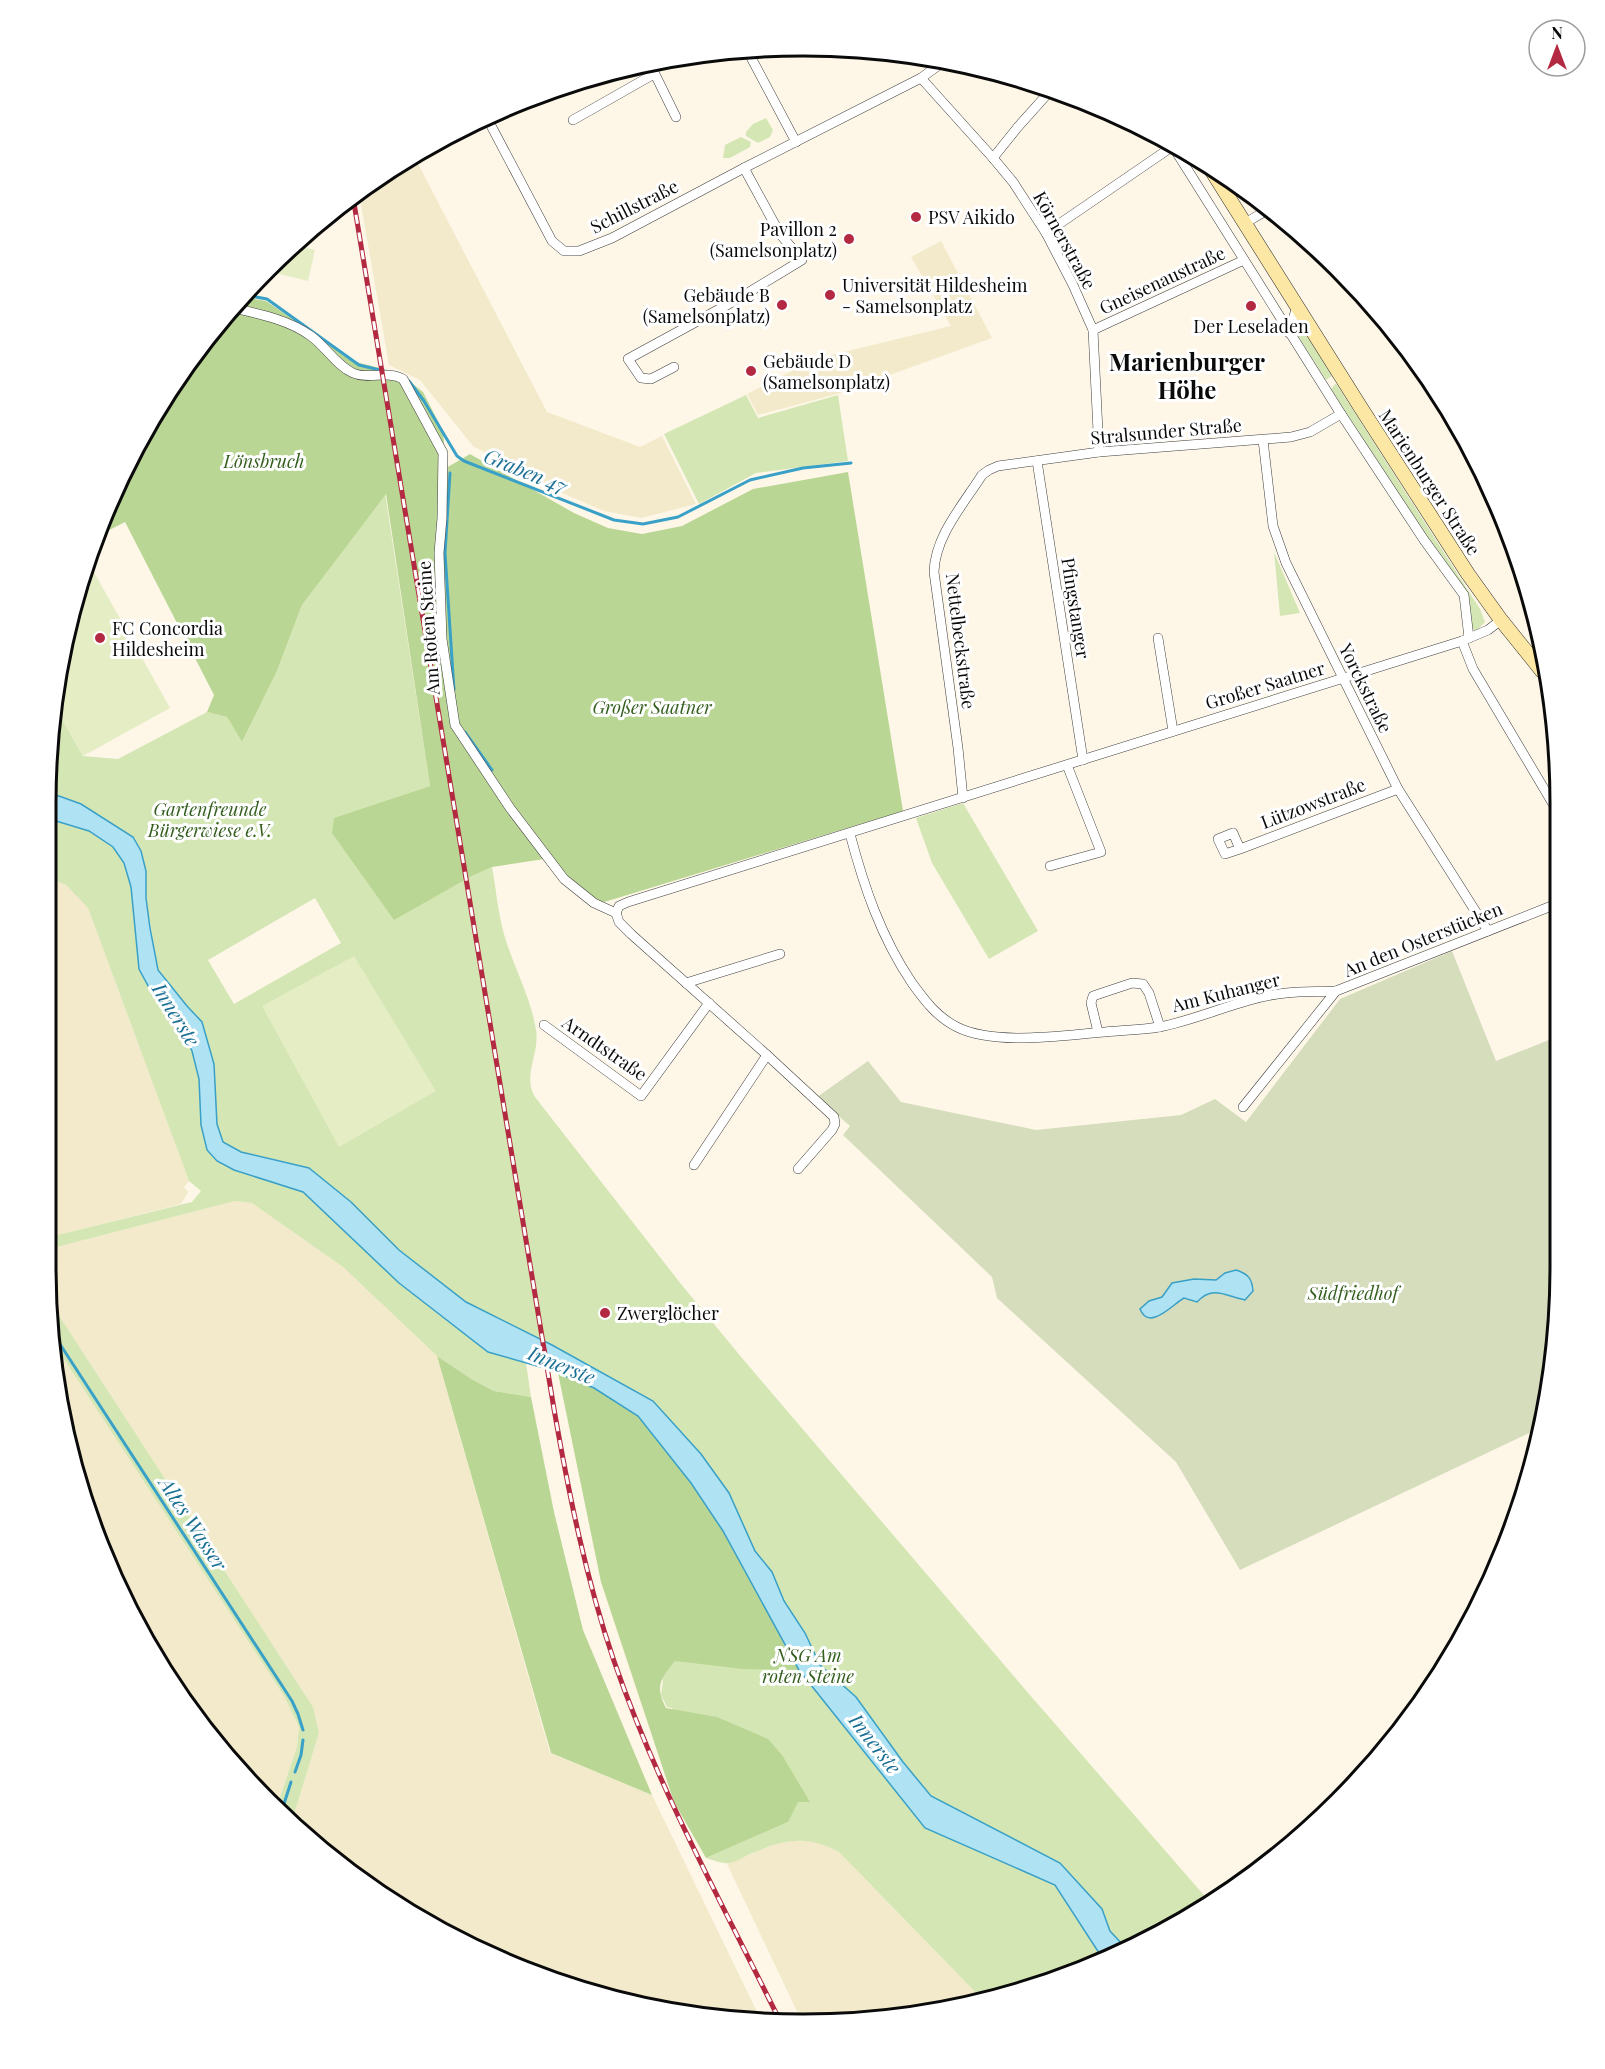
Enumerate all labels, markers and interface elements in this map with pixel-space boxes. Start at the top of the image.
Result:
north arrow [1527,18,1587,78]
text: N [1551,22,1563,43]
street label: Schillstraße [586,174,682,238]
street label: Körnerstraße [1028,187,1102,293]
place label: PSV Aikido [928,205,1015,229]
marker: PSV Aikido [909,210,923,224]
place label: Pavillon 2 (Samelsonplatz) [710,217,837,262]
marker: Pavillon 2 (Samelsonplatz) [842,232,856,246]
street label: Gneisenaustraße [1095,240,1229,320]
place label: Universität Hildesheim - Samelsonplatz [842,273,1027,318]
place label: Gebäude B (Samelsonplatz) [643,283,770,328]
marker: Universität Hildesheim - Samelsonplatz [823,288,837,302]
marker: Gebäude B (Samelsonplatz) [775,298,789,312]
marker: Der Leseladen [1244,299,1258,313]
place label: Der Leseladen [1193,314,1309,338]
district label: Marienburger Höhe [1109,345,1266,405]
place label: Gebäude D (Samelsonplatz) [763,349,890,394]
marker: Gebäude D (Samelsonplatz) [744,364,758,378]
street label: Marienburger Straße [1374,404,1486,560]
street label: Stralsunder Straße [1089,412,1243,450]
water label: Graben 47 [480,441,573,499]
park label: Lönsbruch [223,449,305,473]
street label: Pfingstanger [1056,556,1096,660]
street label: Am Roten Steine [411,560,445,697]
street label: Nettelbeckstraße [941,572,981,710]
place label: FC Concordia Hildesheim [112,616,223,661]
marker: FC Concordia Hildesheim [93,631,107,645]
street label: Yorckstraße [1334,638,1398,737]
street label: Großer Saatner [1202,655,1328,715]
park label: Großer Saatner [592,695,713,719]
street label: Lützowstraße [1257,772,1369,834]
park label: Gartenfreunde Bürgerwiese e.V. [147,797,272,842]
street label: An den Osterstücken [1339,896,1506,982]
street label: Am Kuhanger [1168,967,1283,1017]
water label: Innerste [146,976,207,1051]
street label: Arndtstraße [557,1010,652,1086]
park label: Südfriedhof [1307,1281,1401,1305]
place label: Zwerglöcher [617,1301,719,1325]
marker: Zwerglöcher [598,1306,612,1320]
water label: Innerste [524,1338,600,1390]
water label: Altes Wasser [153,1470,235,1576]
park label: NSG Am roten Steine [762,1643,854,1688]
water label: Innerste [843,1706,908,1779]

